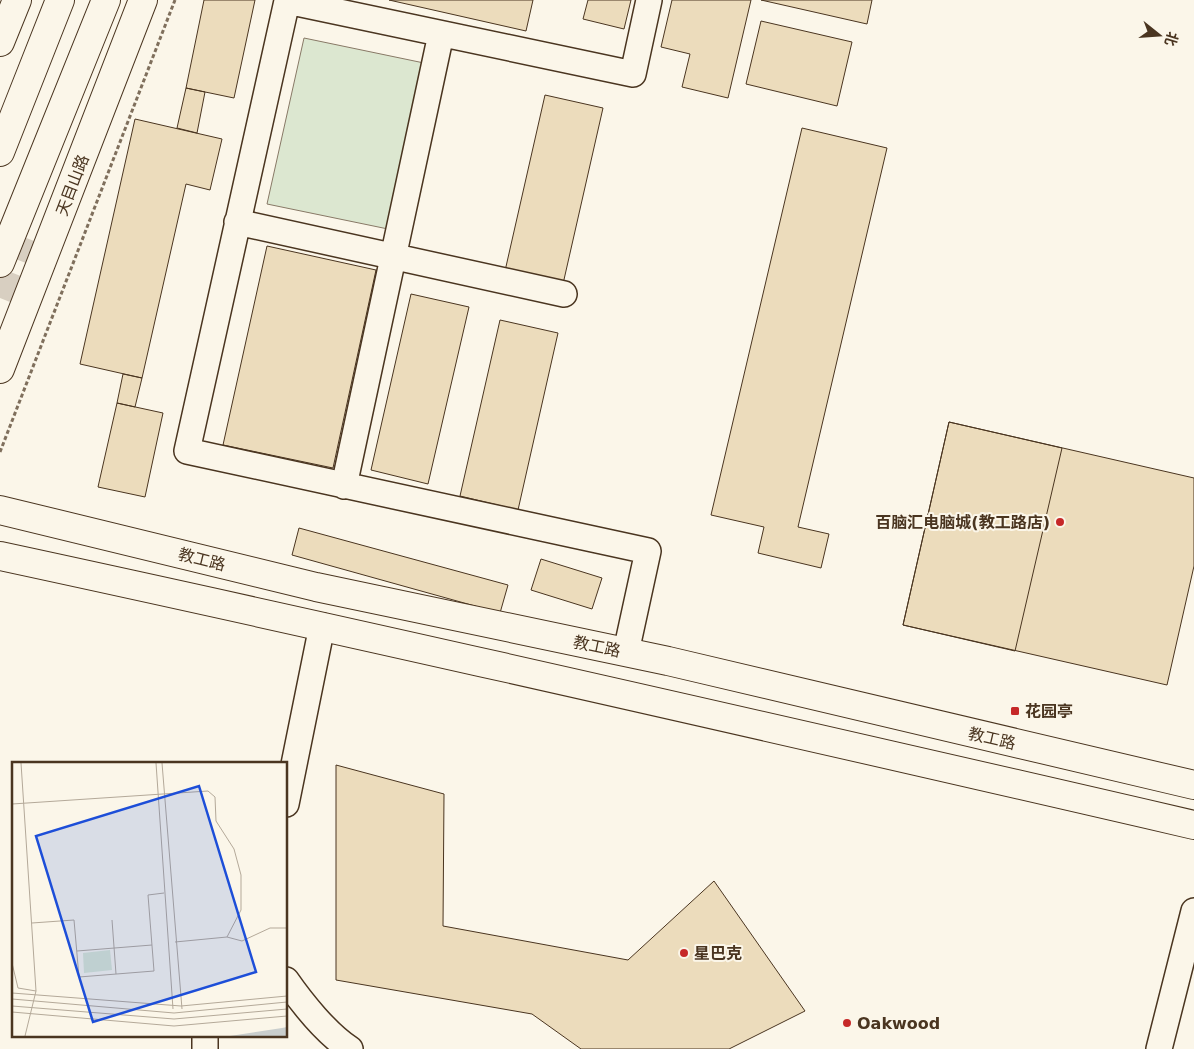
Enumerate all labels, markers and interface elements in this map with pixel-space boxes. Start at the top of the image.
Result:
north arrow [1134,10,1184,60]
text: 北 [1162,30,1181,48]
street label: 天目山路 [52,152,93,218]
place label: 百脑汇电脑城(教工路店) [875,513,1050,532]
marker: 百脑汇电脑城(教工路店) [1054,516,1066,528]
street label: 教工路 [176,544,227,575]
street label: 教工路 [571,632,622,661]
place label: 花园亭 [1025,702,1073,721]
marker: 花园亭 [1009,705,1021,717]
street label: 教工路 [966,724,1017,753]
inset map [12,762,288,1036]
place label: 星巴克 [694,944,742,963]
marker: 星巴克 [678,947,690,959]
place label: Oakwood [857,1014,940,1033]
marker: Oakwood [841,1017,853,1029]

